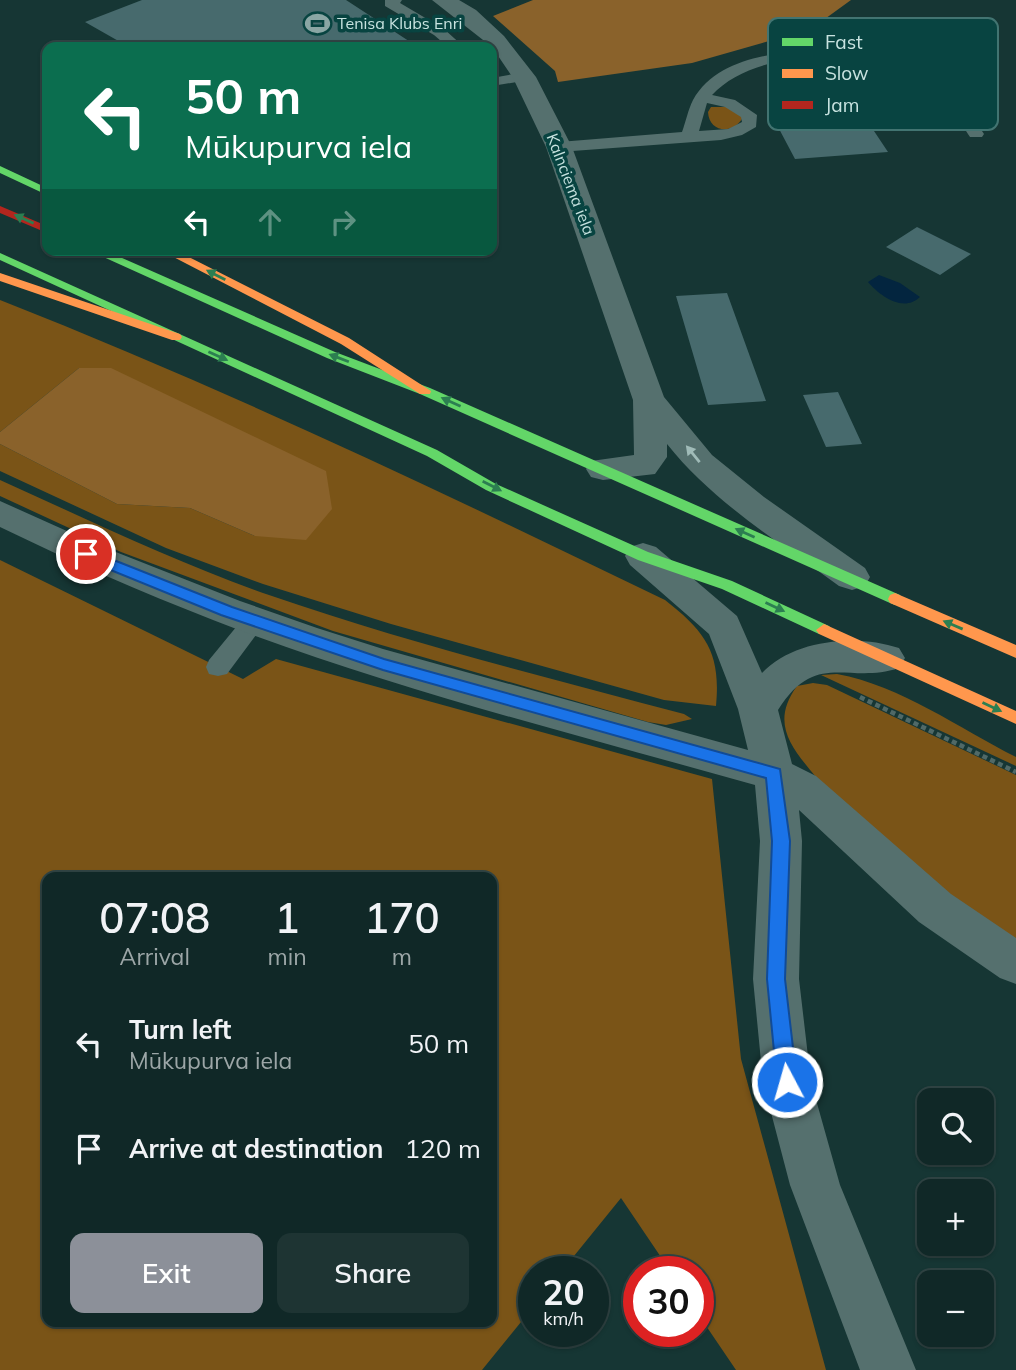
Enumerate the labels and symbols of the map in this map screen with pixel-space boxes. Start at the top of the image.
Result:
sports icon: Tenisa Klubs Enri [303,9,331,37]
place label: Tenisa Klubs Enri [337,13,462,33]
legend [768,18,998,130]
text: Fast [825,30,863,54]
text: Slow [825,61,869,85]
text: Jam [825,93,859,117]
street label: Kalnciema iela [542,130,600,238]
one-way arrow [13,213,34,224]
one-way arrow [206,269,226,280]
one-way arrow [208,350,228,362]
one-way arrow [328,352,349,363]
one-way arrow [441,396,461,408]
one-way arrow [686,445,701,462]
one-way arrow [482,481,502,492]
pin [56,524,116,584]
one-way arrow [735,527,756,538]
one-way arrow [765,602,785,613]
one-way arrow [943,619,964,630]
one-way arrow [982,702,1003,713]
position arrow [750,1045,824,1119]
speed limit sign: 30 [623,1256,714,1347]

